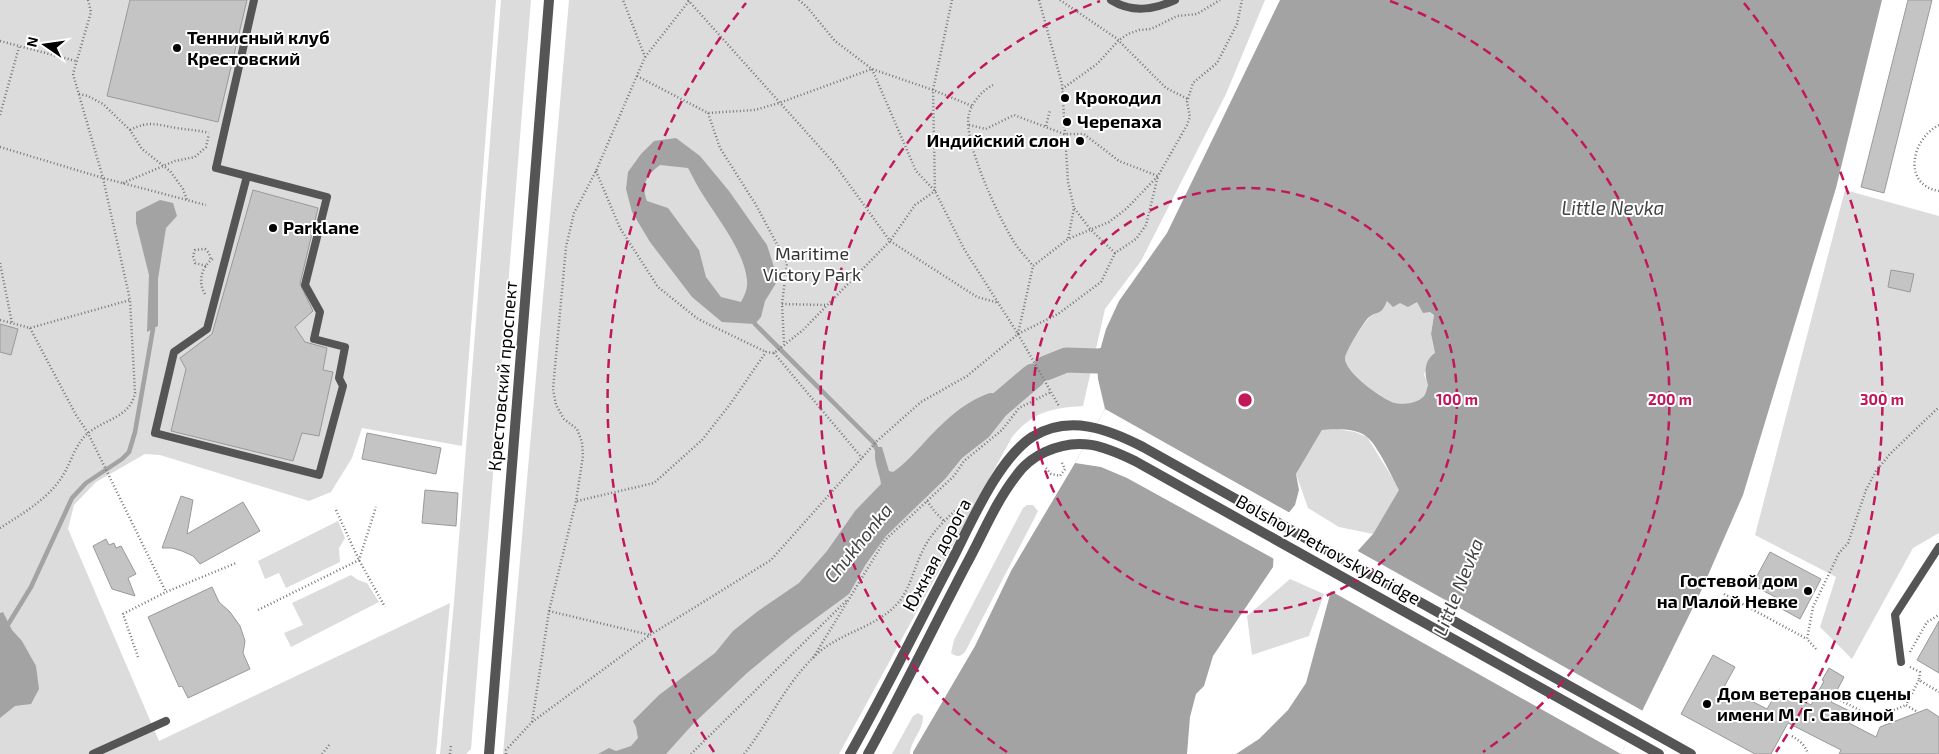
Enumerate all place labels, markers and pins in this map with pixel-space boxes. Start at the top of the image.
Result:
place label: Теннисный клуб Крестовский [187,26,330,69]
marker: Теннисный клуб Крестовский [171,42,183,54]
place label: Крокодил [1075,86,1162,108]
marker: Крокодил [1059,92,1071,104]
place label: Черепаха [1077,110,1162,132]
marker: Черепаха [1061,116,1073,128]
place label: Индийский слон [926,129,1070,151]
marker: Индийский слон [1074,135,1086,147]
place label: Parklane [283,216,359,238]
marker: Parklane [267,222,279,234]
centre of rings [1236,391,1254,409]
place label: Гостевой дом на Малой Невке [1657,569,1798,612]
marker: Гостевой дом на Малой Невке [1802,585,1814,597]
place label: Дом ветеранов сцены имени М. Г. Савиной [1717,682,1911,725]
marker: Дом ветеранов сцены имени М. Г. Савиной [1701,698,1713,710]

